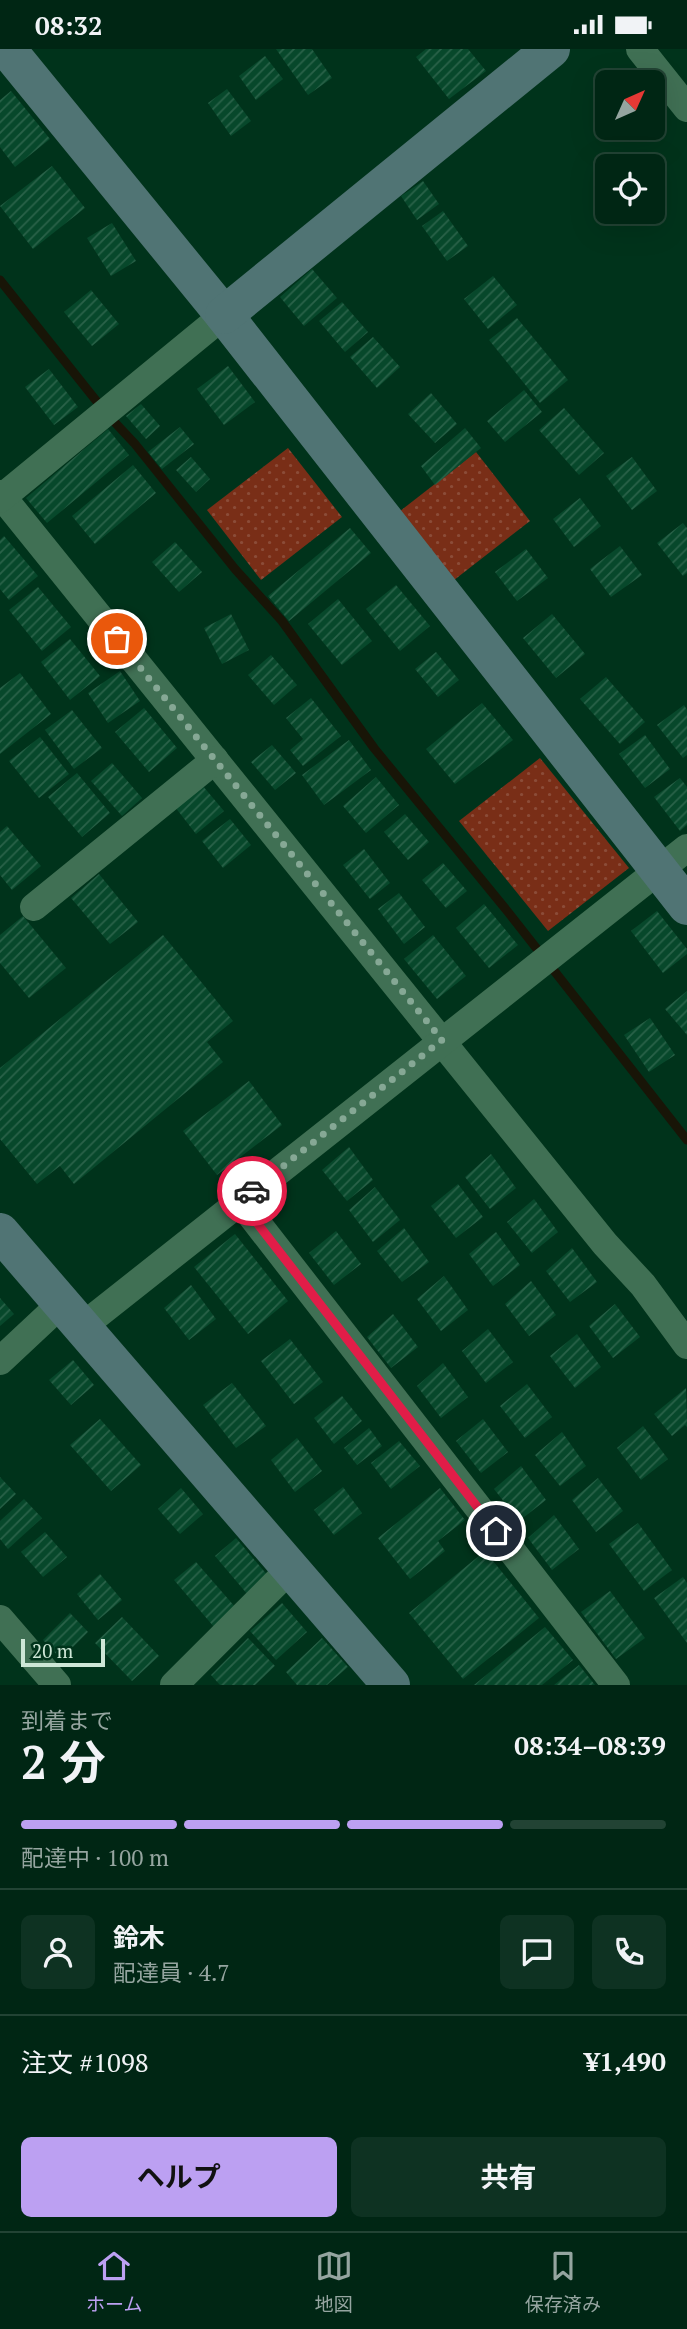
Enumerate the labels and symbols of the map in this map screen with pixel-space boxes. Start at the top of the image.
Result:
north arrow [595,70,665,140]
pin [87,609,147,669]
courier [217,1156,287,1226]
pin [466,1501,526,1561]
scale bar [21,1636,105,1668]

